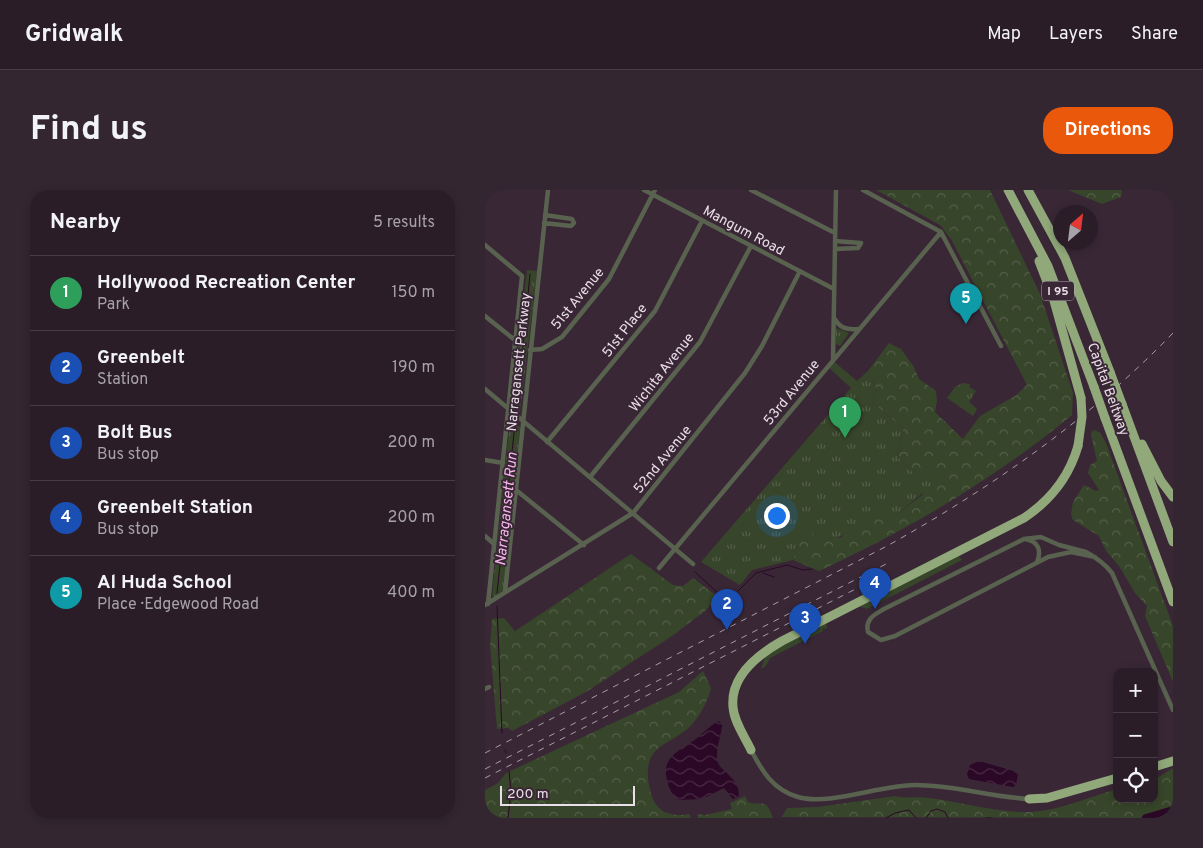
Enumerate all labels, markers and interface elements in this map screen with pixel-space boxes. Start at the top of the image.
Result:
text: Gridwalk [25,20,123,50]
text: Map [987,23,1021,46]
text: Layers [1049,23,1103,46]
text: Share [1131,23,1178,46]
button: Directions [1043,107,1173,154]
text: Find us [30,108,148,152]
street label: Mangum Road [700,203,787,260]
north arrow [1053,205,1098,250]
text: Nearby [50,209,121,236]
text: 5 results [373,213,435,233]
street label: 51st Avenue [548,264,608,333]
text: Hollywood Recreation Center [97,271,355,295]
road number: I 95 [1042,282,1074,300]
text: 1 [63,283,69,303]
text: 150 m [392,283,435,303]
pin: 5 [950,283,982,324]
street label: Narragansett Parkway [504,292,535,432]
text: Park [97,295,130,315]
street label: 51st Place [599,301,651,361]
street label: Wichita Avenue [626,330,698,416]
street label: Capital Beltway [1083,341,1132,438]
text: Greenbelt [97,346,185,370]
street label: 53rd Avenue [761,357,824,429]
text: 2 [61,358,71,378]
text: 190 m [392,358,435,378]
text: Station [97,370,148,390]
pin: 1 [829,397,861,438]
text: Bolt Bus [97,421,172,445]
street label: 52nd Avenue [631,422,696,497]
text: 3 [61,433,71,453]
text: 200 m [387,433,435,453]
text: Bus stop [97,445,159,465]
water label: Narragansett Run [492,451,523,567]
text: Greenbelt Station [97,496,253,520]
your location [764,503,790,529]
text: 4 [61,508,71,528]
text: 200 m [387,508,435,528]
text: Bus stop [97,520,159,540]
pin: 4 [859,568,891,609]
text: Al Huda School [97,571,232,595]
text: 5 [61,583,71,603]
text: 400 m [387,583,435,603]
pin: 2 [711,589,743,630]
text: Place · Edgewood Road [97,595,259,615]
pin: 3 [789,603,821,644]
map controls [1113,668,1158,803]
button: + [1113,668,1158,713]
button: − [1113,713,1158,758]
button: locate [1113,758,1158,803]
scale bar [500,783,635,806]
text: 200 m [507,786,549,803]

